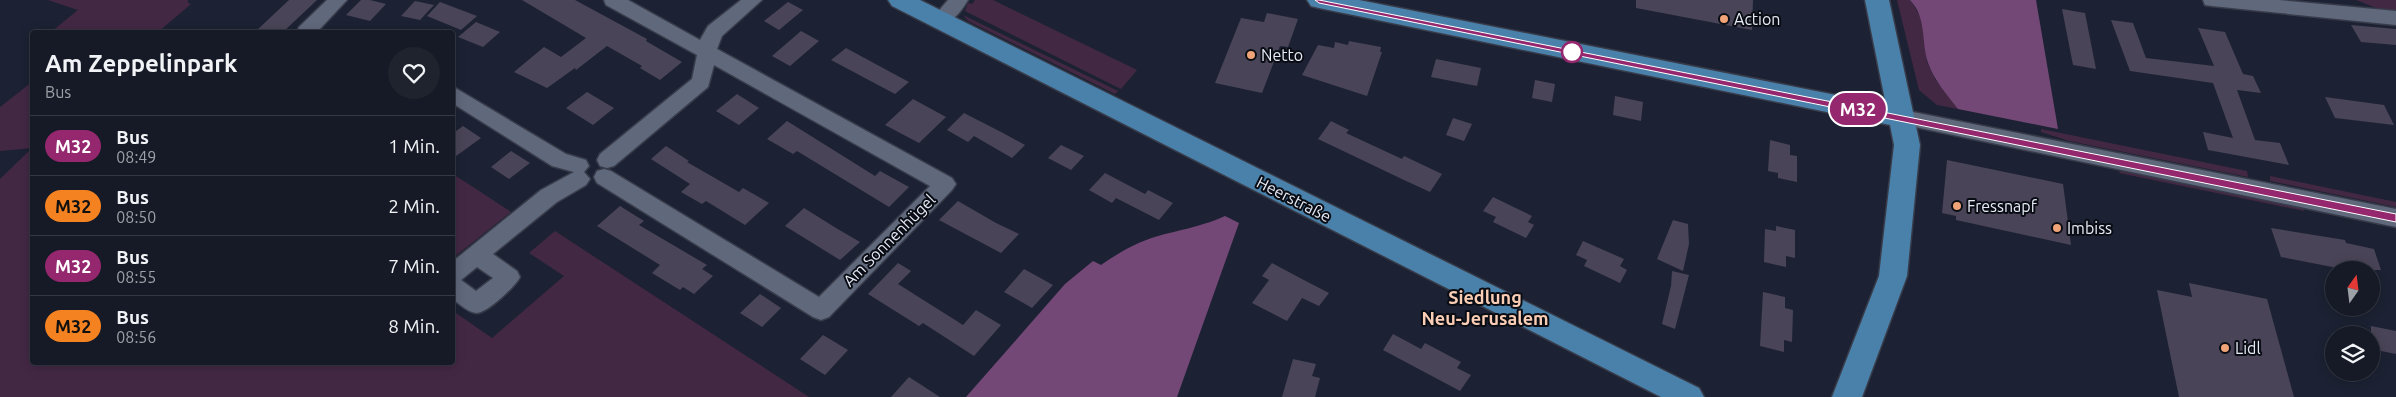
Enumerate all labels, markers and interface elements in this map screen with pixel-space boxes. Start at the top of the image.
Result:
place label: Action [1734,10,1781,28]
marker: Action [1718,13,1730,25]
unlabelled marker [1561,41,1583,63]
place label: Netto [1261,46,1303,64]
button: heart [388,47,440,99]
marker: Netto [1245,49,1257,61]
text: Am Zeppelinpark [45,50,238,77]
text: Bus [45,83,71,101]
line badge: M32 [1829,93,1887,125]
text: M32 [1840,99,1876,119]
text: Bus [116,126,149,148]
text: 1 Min. [388,135,440,157]
text: M32 [55,136,91,156]
text: 08:49 [116,148,156,166]
street label: Heerstraße [1254,173,1334,225]
text: Bus [116,186,149,208]
street label: Am Sonnenhügel [839,190,939,290]
text: 2 Min. [388,195,440,217]
text: M32 [55,196,91,216]
place label: Fressnapf [1967,197,2038,215]
marker: Fressnapf [1951,200,1963,212]
text: 08:50 [116,208,156,226]
place label: Imbiss [2067,219,2112,237]
marker: Imbiss [2051,222,2063,234]
text: Bus [116,246,149,268]
text: 7 Min. [388,255,440,277]
text: M32 [55,256,91,276]
north arrow [2325,261,2380,316]
map controls [2325,261,2380,381]
text: 08:55 [116,268,156,286]
district label: Siedlung Neu-Jerusalem [1421,287,1549,328]
text: Bus [116,306,149,328]
text: 8 Min. [388,315,440,337]
text: M32 [55,316,91,336]
button: layers [2325,326,2380,381]
text: 08:56 [116,328,156,346]
place label: Lidl [2235,339,2261,357]
marker: Lidl [2219,342,2231,354]

